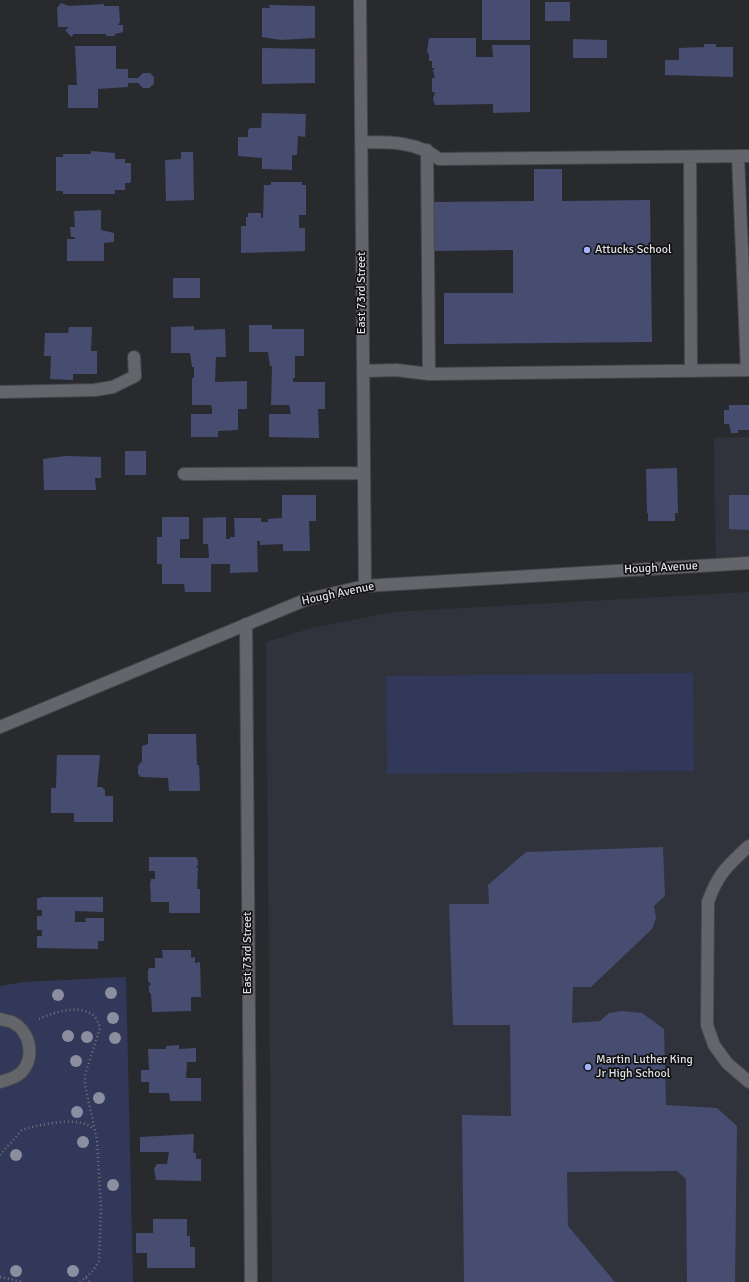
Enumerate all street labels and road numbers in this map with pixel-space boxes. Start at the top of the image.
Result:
street label: East 73rd Street [355,252,369,334]
street label: Hough Avenue [624,559,698,577]
street label: Hough Avenue [300,579,376,609]
street label: East 73rd Street [241,912,255,994]

